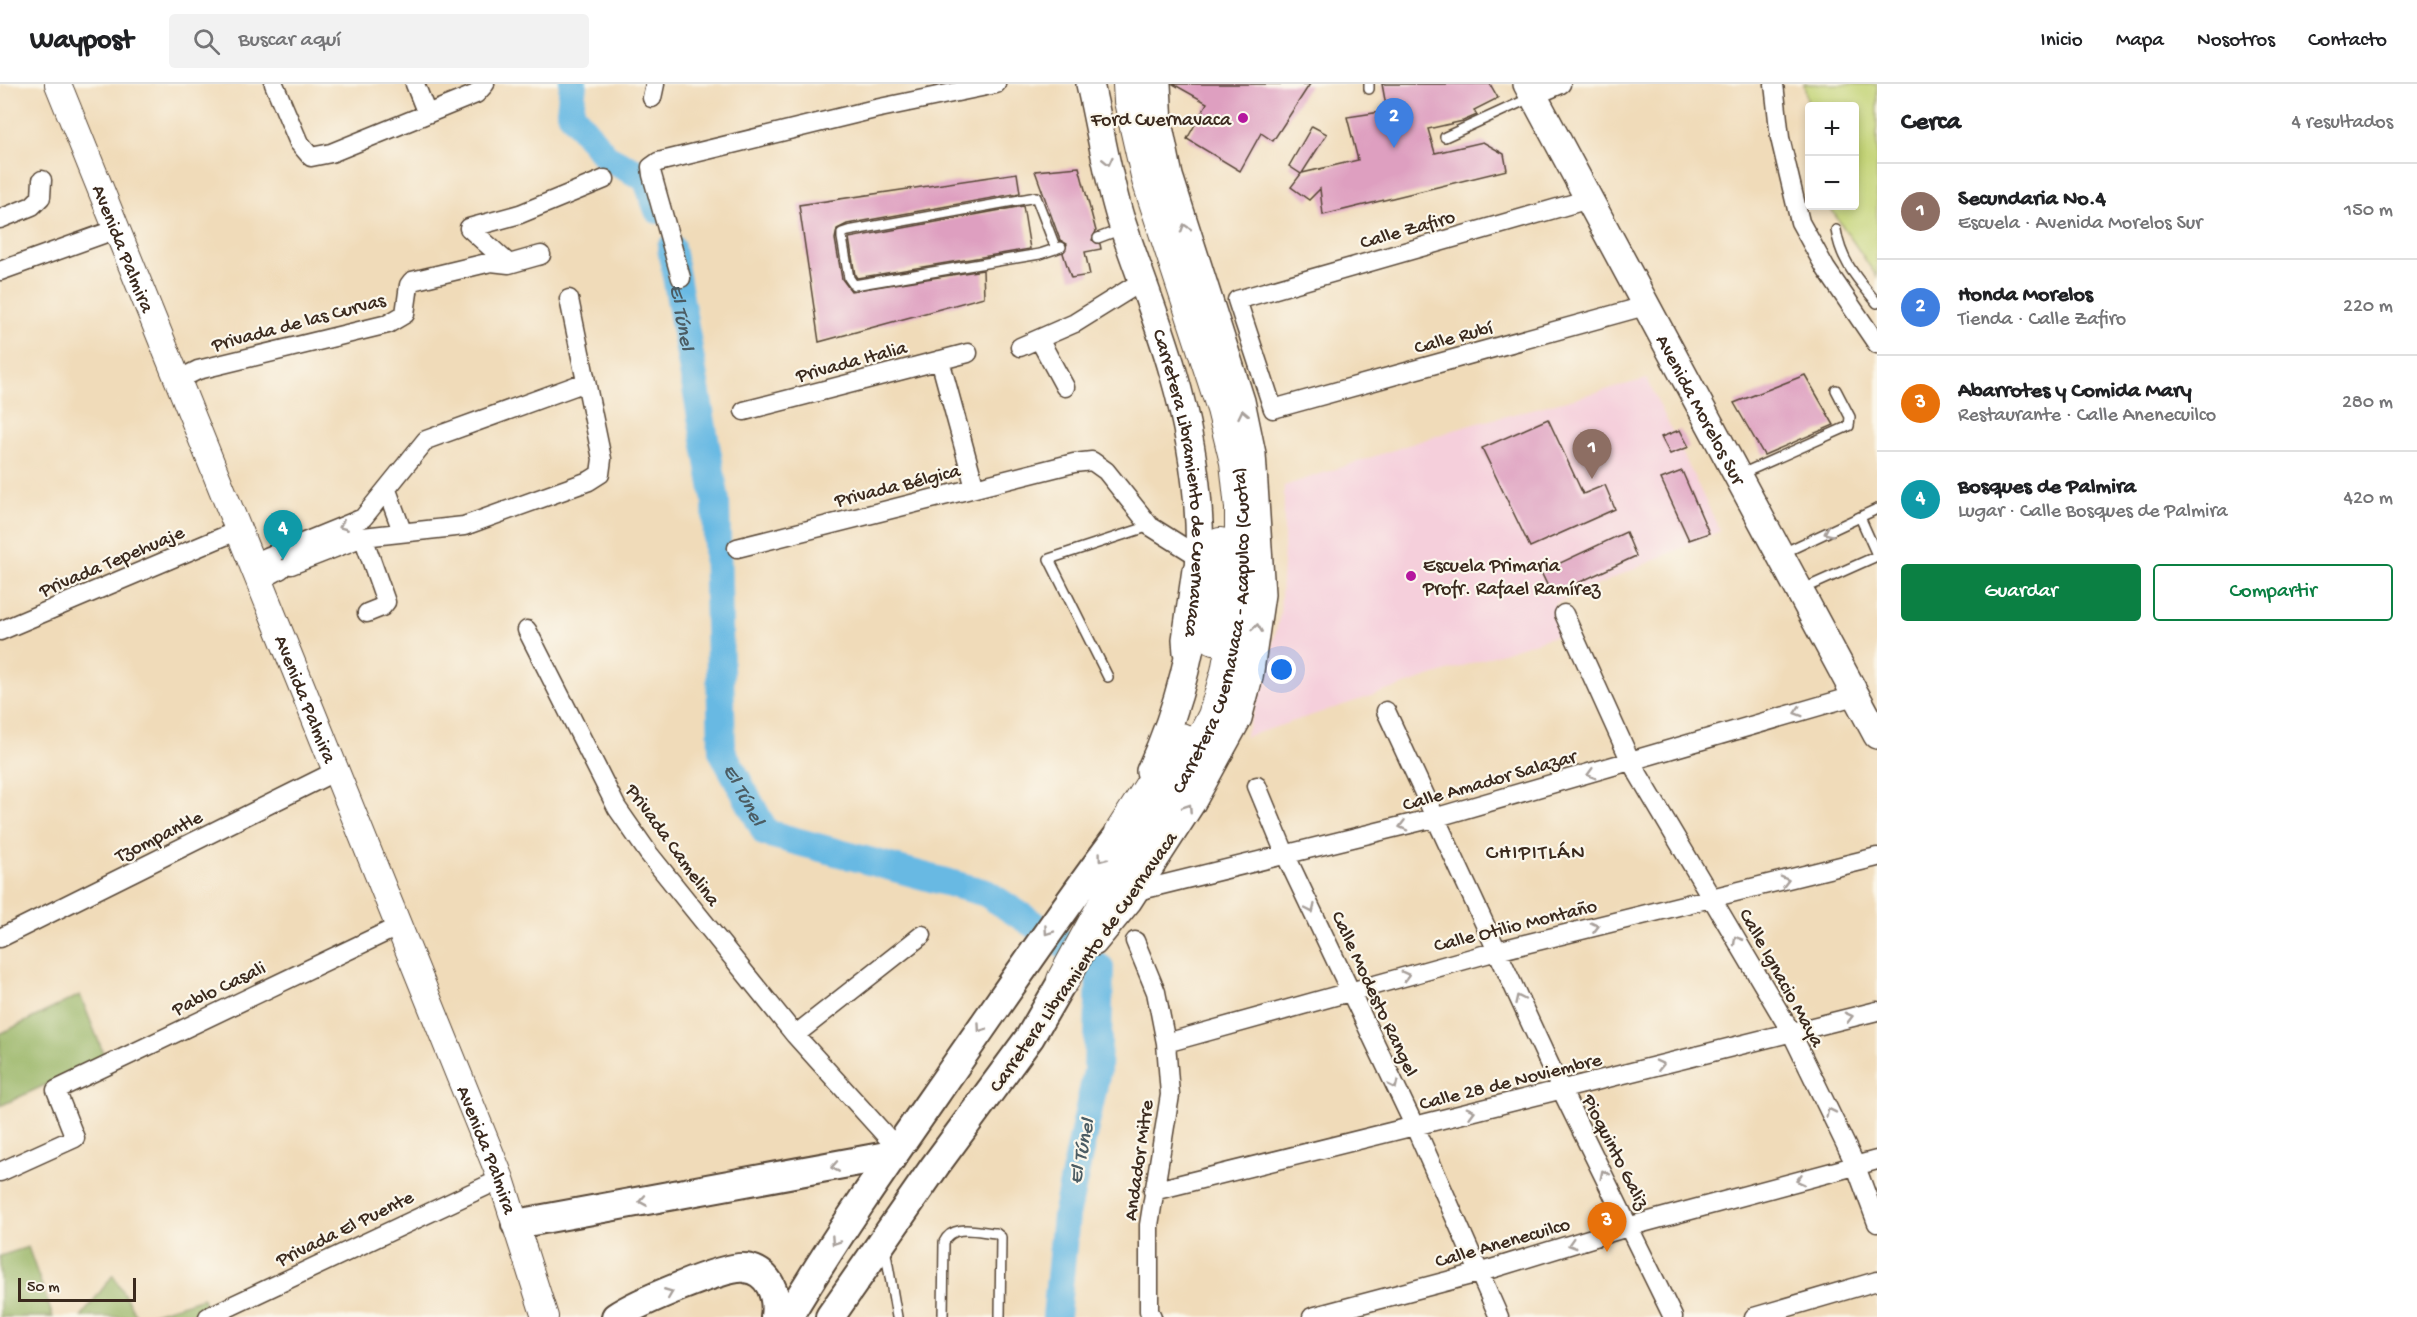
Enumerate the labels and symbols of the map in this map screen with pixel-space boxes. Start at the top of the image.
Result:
pin: 2 [1374,98,1414,148]
place label: Ford Cuernavaca [1090,110,1232,133]
marker: Ford Cuernavaca [1236,111,1250,125]
one-way arrow [1100,156,1113,166]
street label: Avenida Palmira [85,182,158,317]
street label: Calle Zafiro [1358,207,1458,256]
one-way arrow [1180,223,1192,234]
water label: El Túnel [662,283,698,354]
street label: Privada de las Curvas [209,290,389,359]
street label: Calle Rubí [1412,318,1496,361]
street label: Carretera Libramiento de Cuernavaca [1145,327,1208,639]
street label: Avenida Morelos Sur [1649,332,1749,491]
street label: Privada Italia [793,337,911,389]
one-way arrow [1237,409,1250,419]
pin: 1 [1572,430,1612,479]
street label: Privada Bélgica [832,460,964,514]
street label: Carretera Cuernavaca - Acapulco (Cuota) [1168,466,1256,798]
pin: 4 [264,510,302,560]
one-way arrow [339,519,350,531]
street label: Privada Tepehuaje [35,522,189,605]
one-way arrow [1823,525,1834,537]
place label: Escuela Primaria Profr. Rafael Ramírez [1422,556,1602,602]
marker: Escuela Primaria Profr. Rafael Ramírez [1404,569,1418,583]
one-way arrow [1250,623,1262,633]
street label: Avenida Palmira [267,633,340,768]
your location [1267,655,1296,684]
one-way arrow [1793,705,1804,717]
street label: Calle Amador Salazar [1400,746,1581,818]
water label: El Túnel [715,761,769,832]
one-way arrow [1586,766,1596,779]
street label: Privada Camelina [618,780,724,912]
one-way arrow [1181,804,1192,815]
street label: Tzompantle [111,807,208,870]
one-way arrow [1399,818,1409,831]
street label: Carretera Libramiento de Cuernavaca [986,828,1184,1098]
district label: CHIPITLÁN [1486,841,1586,867]
one-way arrow [1098,851,1109,862]
one-way arrow [1779,875,1789,888]
street label: Calle Otilio Montaño [1432,896,1600,959]
one-way arrow [1304,902,1316,913]
street label: Calle Ignacio Maya [1732,905,1828,1053]
street label: Calle Modesto Rangel [1324,908,1421,1081]
one-way arrow [1590,922,1600,935]
one-way arrow [1044,925,1055,936]
one-way arrow [1733,936,1745,946]
street label: Pablo Casali [168,958,270,1023]
one-way arrow [1401,970,1411,983]
one-way arrow [1514,994,1526,1005]
one-way arrow [1844,1012,1854,1025]
one-way arrow [977,1021,988,1032]
street label: Calle 28 de Noviembre [1417,1049,1605,1117]
one-way arrow [1655,1060,1665,1073]
one-way arrow [1387,1078,1399,1089]
street label: Avenida Palmira [450,1083,520,1218]
street label: Pioquinto Galiz [1575,1091,1653,1215]
street label: Andador Mitre [1121,1098,1160,1222]
one-way arrow [1466,1107,1476,1120]
one-way arrow [1825,1107,1837,1118]
water label: El Túnel [1064,1115,1103,1187]
one-way arrow [830,1160,840,1172]
one-way arrow [1600,1170,1611,1180]
one-way arrow [1795,1172,1805,1185]
street label: Privada El Puente [272,1187,419,1274]
one-way arrow [638,1194,648,1207]
pin: 3 [1588,1202,1626,1252]
street label: Calle Anenecuilco [1433,1214,1573,1275]
one-way arrow [831,1234,842,1245]
one-way arrow [1567,1237,1578,1249]
scale bar [18,1275,136,1302]
one-way arrow [662,1288,673,1300]

